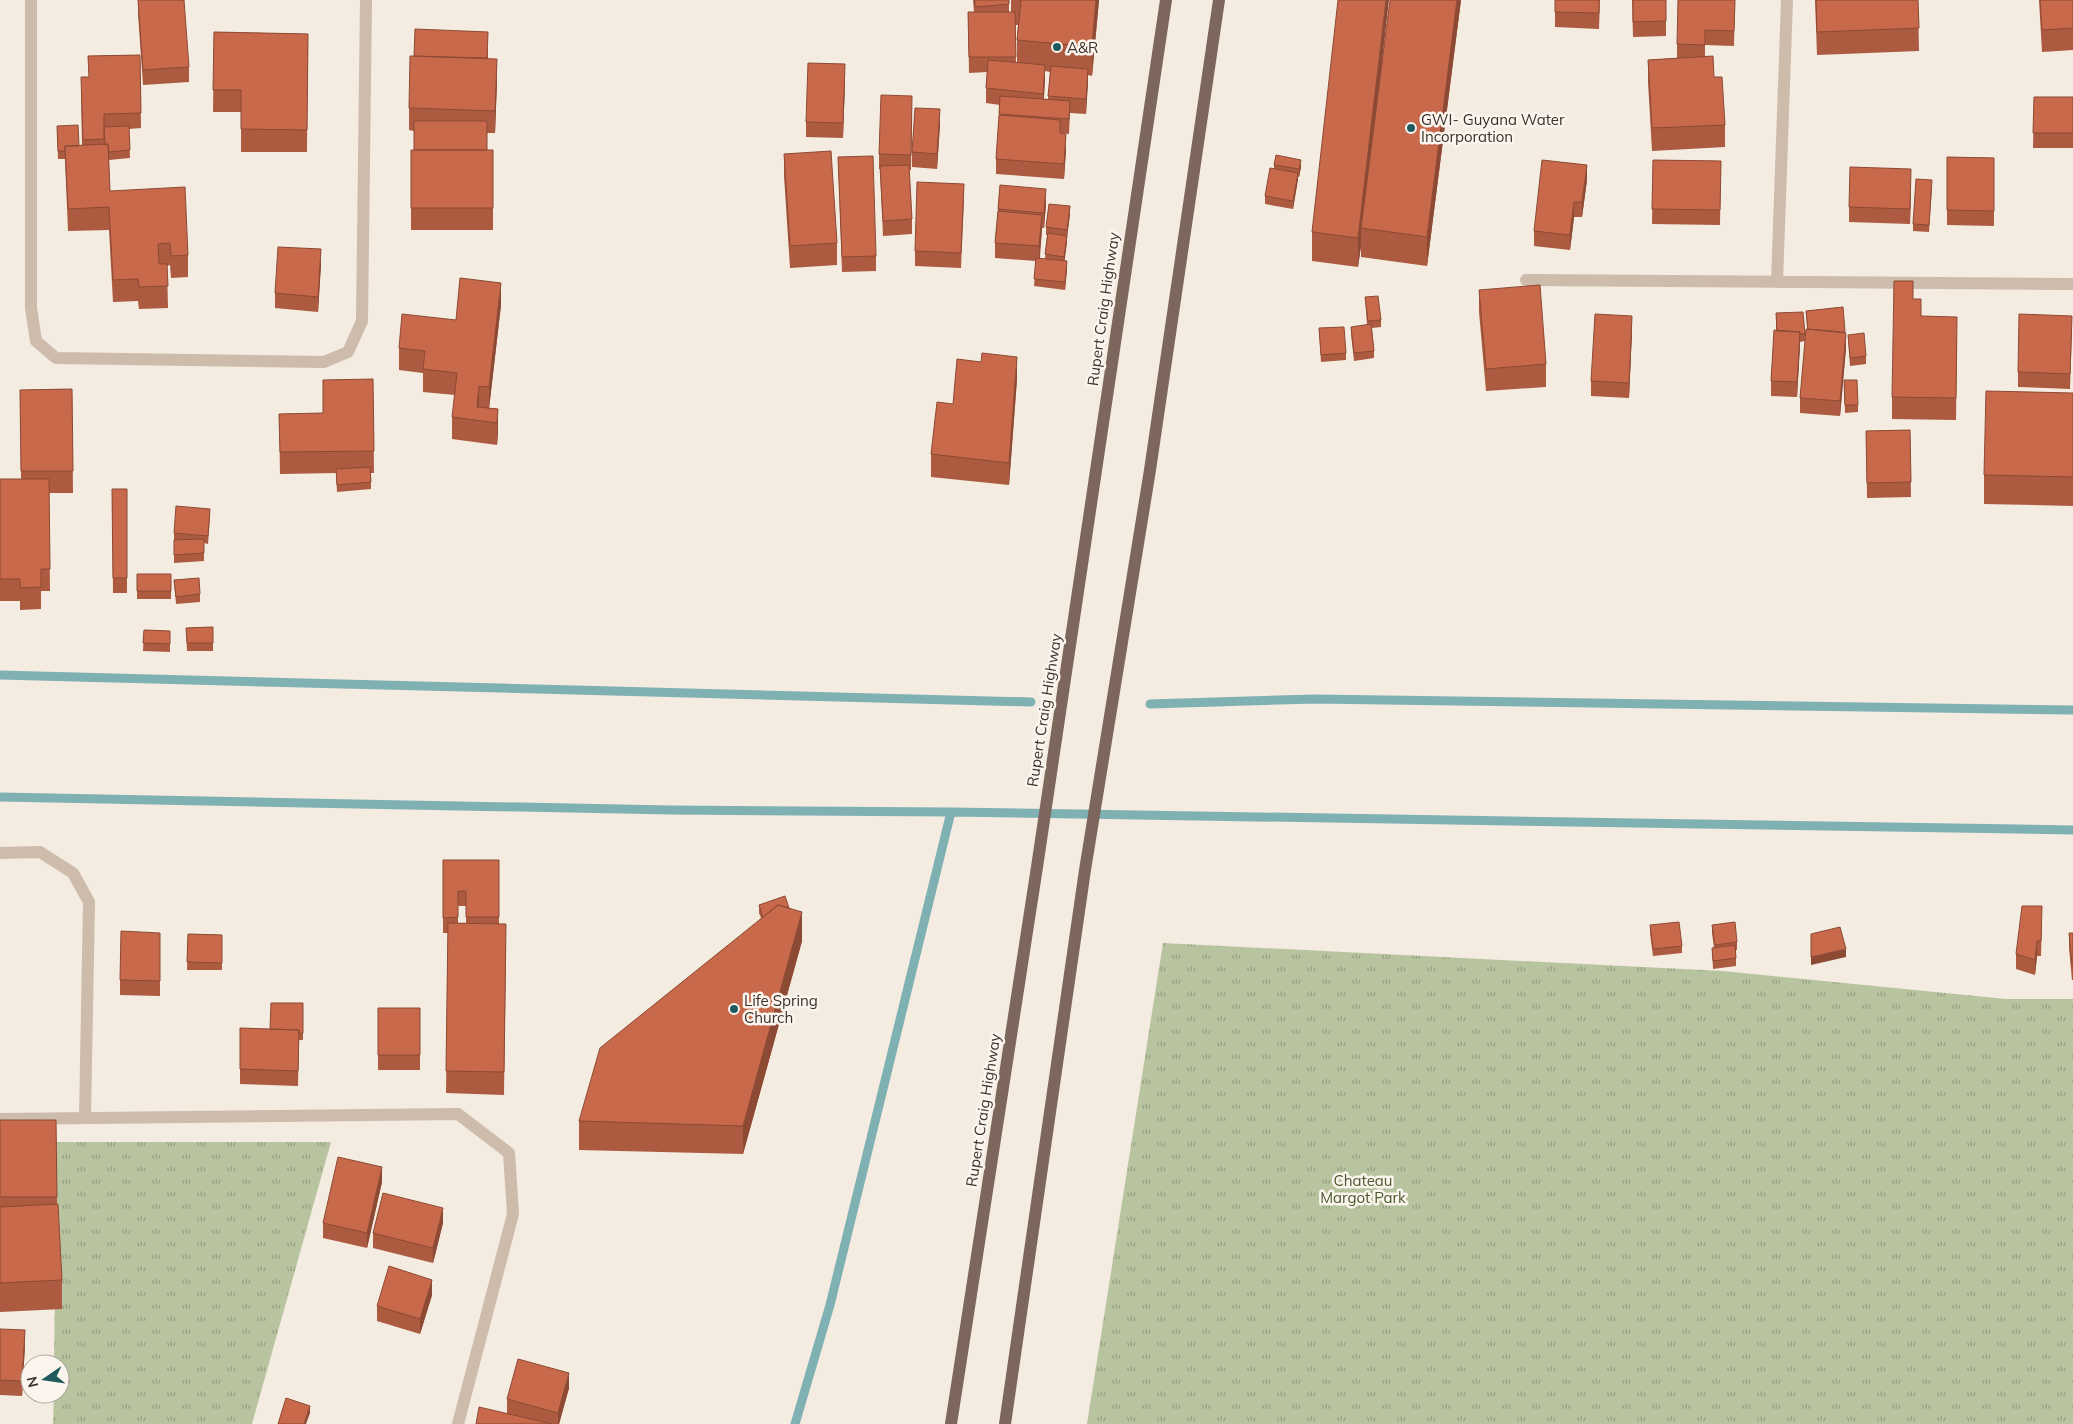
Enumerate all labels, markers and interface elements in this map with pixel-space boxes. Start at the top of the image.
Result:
place label: A&R [1067,38,1098,57]
marker: A&R [1051,41,1063,53]
place label: GWI- Guyana Water Incorporation [1421,110,1565,146]
marker: GWI- Guyana Water Incorporation [1405,122,1417,134]
street label: Rupert Craig Highway [1083,231,1123,387]
street label: Rupert Craig Highway [1022,632,1066,788]
place label: Life Spring Church [744,991,818,1027]
marker: Life Spring Church [728,1003,740,1015]
street label: Rupert Craig Highway [961,1032,1005,1188]
park label: Chateau Margot Park [1320,1171,1406,1207]
north arrow [20,1354,70,1404]
text: N [22,1375,42,1389]

